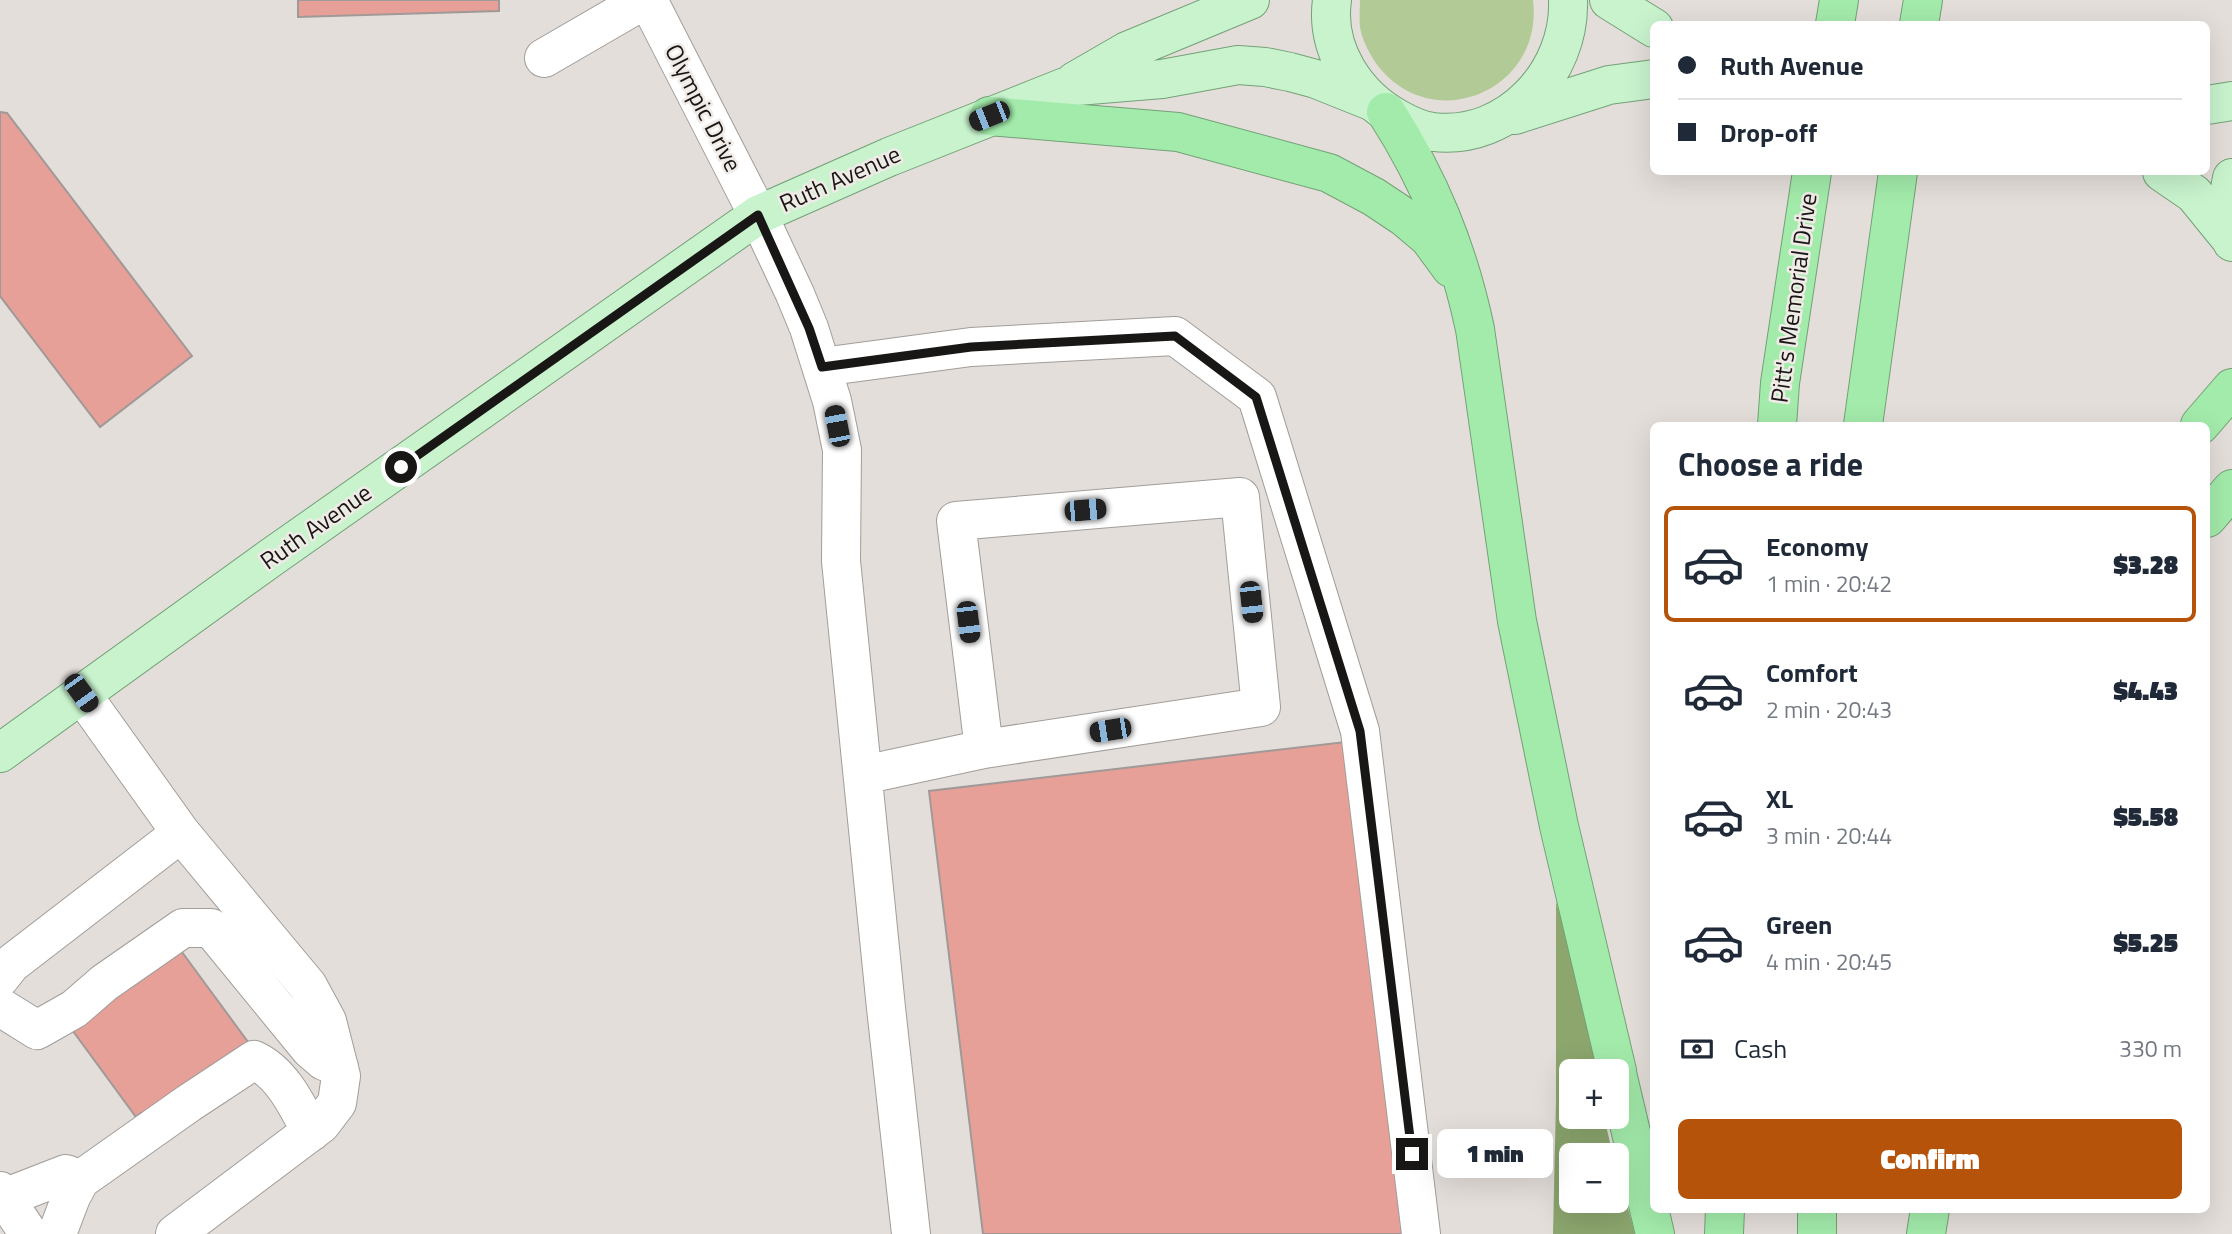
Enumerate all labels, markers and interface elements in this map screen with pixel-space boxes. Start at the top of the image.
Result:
street label: Olympic Drive [656,37,752,178]
text: Ruth Avenue [1720,46,1863,85]
car [966,98,1013,134]
text: Drop-off [1720,113,1817,152]
street label: Ruth Avenue [773,135,906,221]
street label: Pitt's Memorial Drive [1760,191,1826,405]
car [823,403,852,449]
text: Choose a ride [1678,440,1863,488]
route start [385,451,417,483]
street label: Ruth Avenue [252,474,379,578]
car [1064,498,1107,522]
text: Economy [1766,527,1868,566]
icon: car [1682,533,1745,596]
text: $3.28 [2113,545,2178,584]
text: 1 min · 20:42 [1766,566,1892,601]
car [1239,580,1264,624]
car [956,600,981,644]
text: Comfort [1766,653,1858,692]
icon: car [1682,659,1745,722]
car [61,670,102,716]
text: $4.43 [2113,671,2178,710]
text: 2 min · 20:43 [1766,692,1892,727]
car [1088,716,1133,744]
text: XL [1766,779,1793,818]
icon: car [1682,785,1745,848]
text: $5.58 [2113,797,2178,836]
text: 3 min · 20:44 [1766,818,1892,853]
text: Green [1766,905,1832,944]
icon: car [1682,911,1745,974]
text: $5.25 [2113,923,2178,962]
text: 4 min · 20:45 [1766,944,1892,979]
text: Cash [1734,1029,1787,1068]
icon: cash [1678,1030,1716,1068]
text: 330 m [2119,1031,2182,1066]
map controls [1559,1059,1629,1213]
button: + [1559,1059,1629,1129]
button: Confirm [1678,1119,2182,1199]
callout: 1 min [1436,1130,1552,1178]
text: 1 min [1466,1136,1524,1171]
route end [1396,1138,1428,1170]
button: − [1559,1143,1629,1213]

